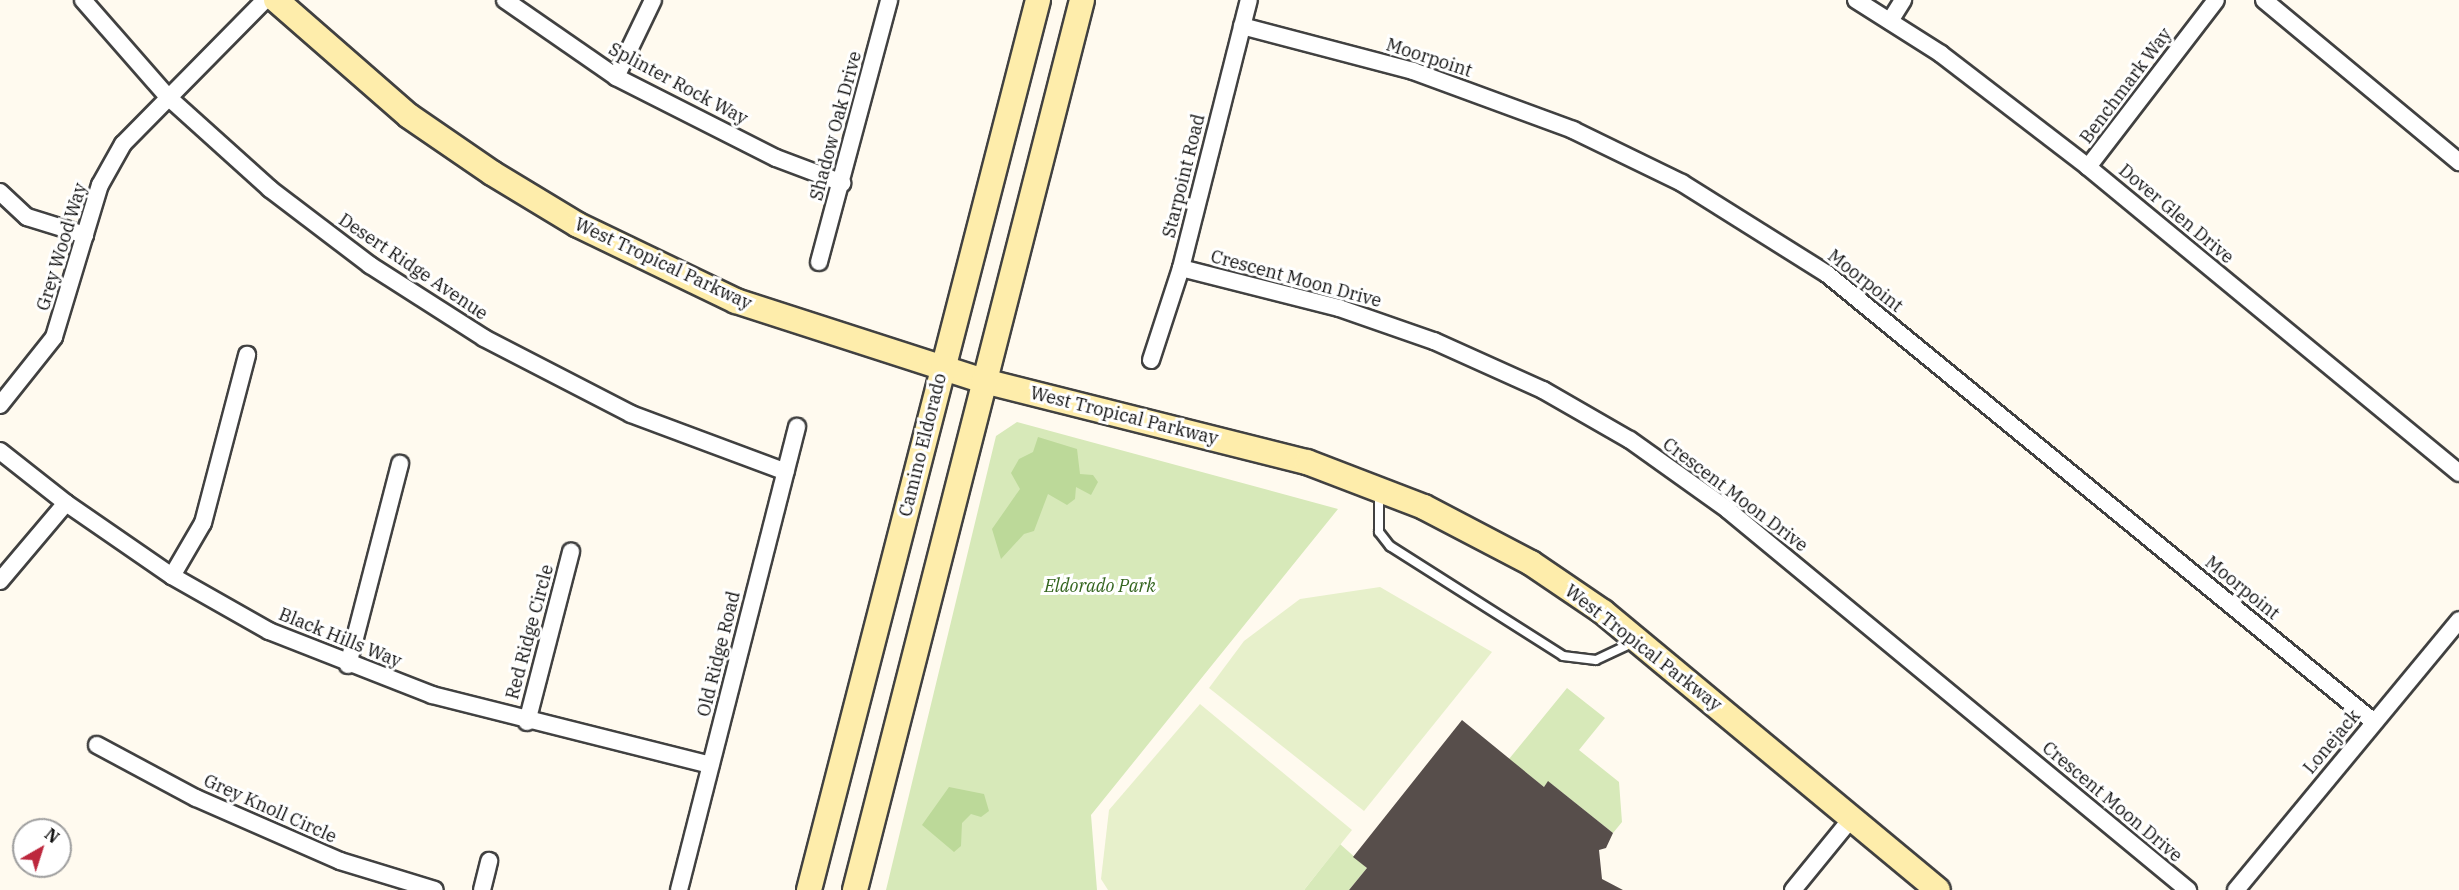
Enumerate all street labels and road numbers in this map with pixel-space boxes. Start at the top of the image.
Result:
street label: Benchmark Way [2076,24,2176,148]
street label: Moorpoint [1383,34,1475,82]
street label: Splinter Rock Way [605,38,751,130]
street label: Shadow Oak Drive [806,49,866,203]
street label: Starpoint Road [1158,112,1210,240]
street label: Dover Glen Drive [2114,160,2238,268]
street label: Grey Wood Way [32,181,92,313]
street label: Desert Ridge Avenue [334,209,492,325]
street label: West Tropical Parkway [571,213,755,315]
street label: Moorpoint [1823,245,1907,317]
street label: Crescent Moon Drive [1208,246,1384,312]
street label: Camino Eldorado [895,371,951,519]
street label: West Tropical Parkway [1028,382,1220,450]
street label: Crescent Moon Drive [1658,433,1812,557]
street label: Moorpoint [2201,552,2283,624]
street label: Red Ridge Circle [502,562,558,702]
street label: West Tropical Parkway [1560,580,1726,716]
street label: Old Ridge Road [693,589,745,719]
street label: Black Hills Way [275,604,405,672]
street label: Lonejack [2299,706,2365,778]
street label: Crescent Moon Drive [2038,737,2186,867]
street label: Grey Knoll Circle [200,770,340,848]

